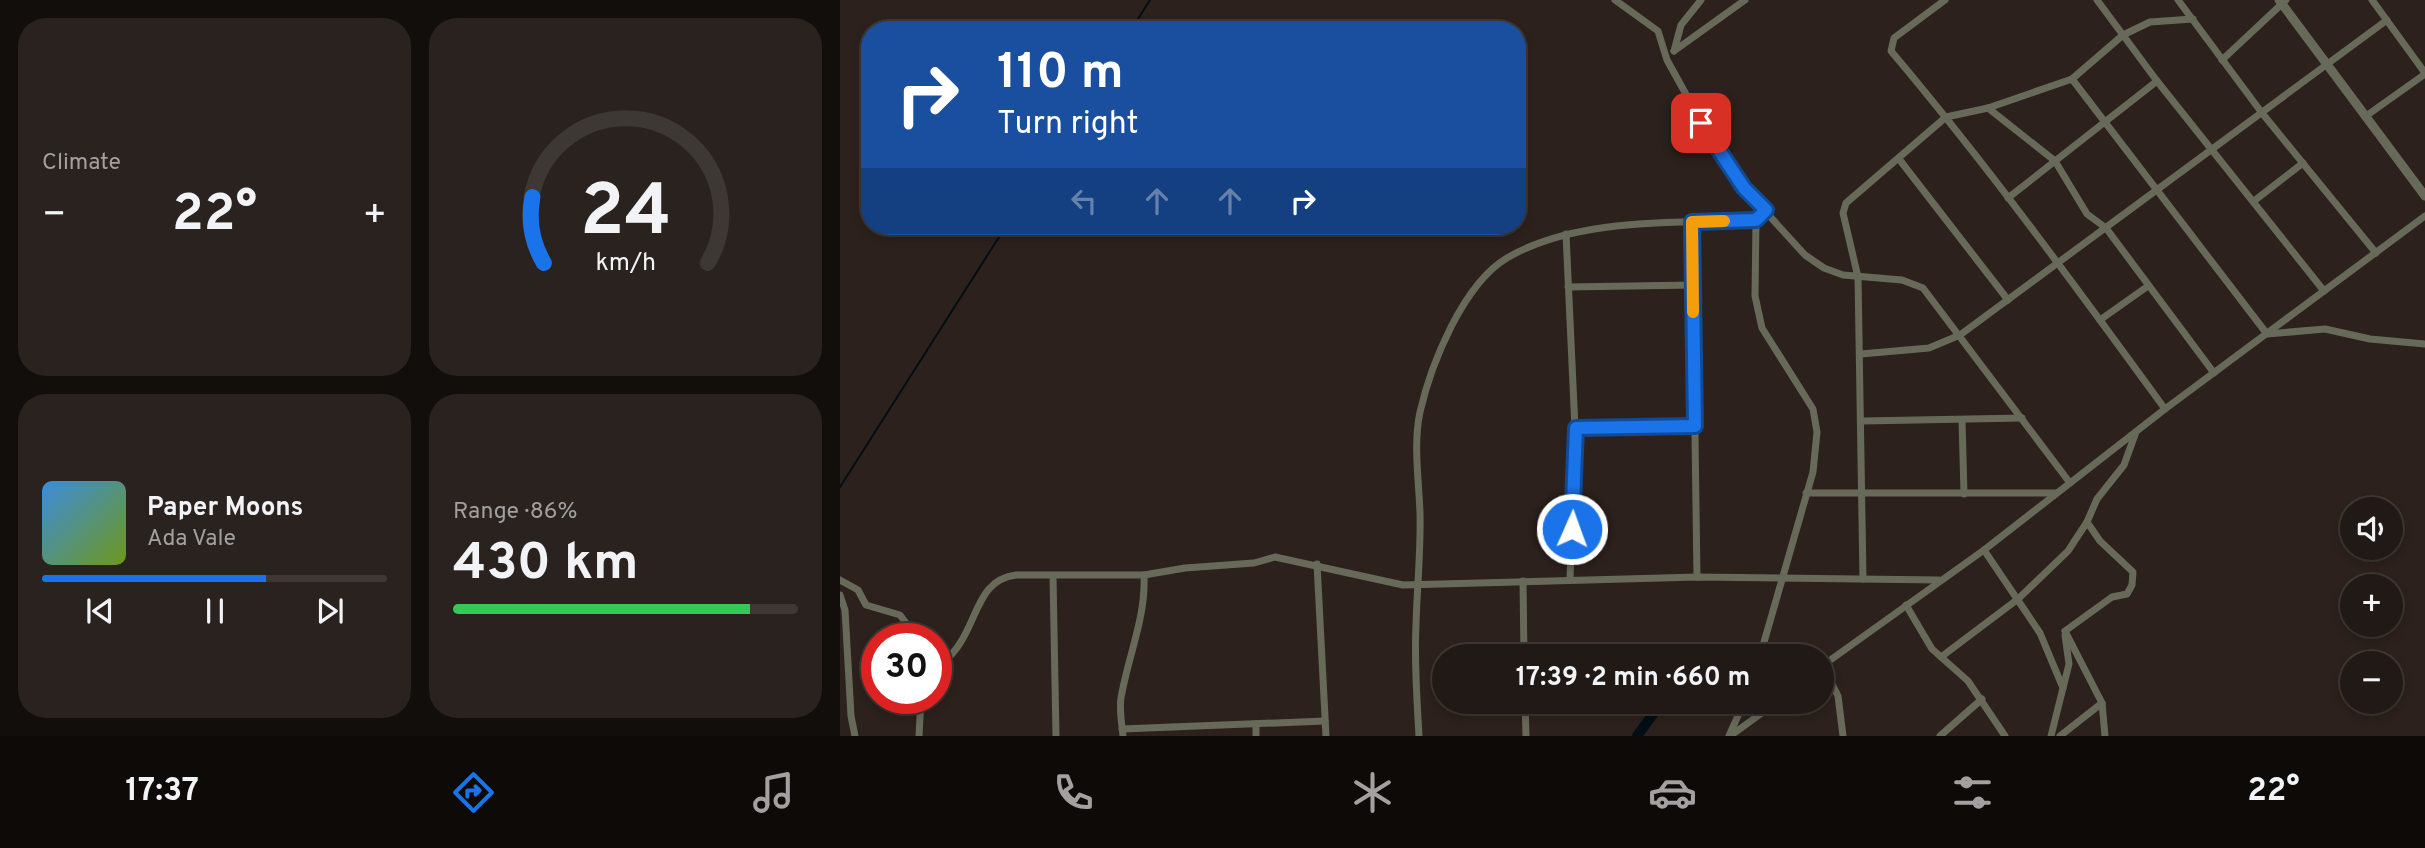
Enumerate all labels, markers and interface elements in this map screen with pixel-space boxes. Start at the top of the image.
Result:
text: 110 m [997,44,1124,106]
icon: right [882,49,973,140]
pin [1671,93,1731,153]
icon: arrive [1682,104,1720,142]
text: Turn right [997,105,1139,145]
text: Climate [42,149,121,178]
text: 24 [580,169,671,261]
icon: left [1065,182,1103,220]
icon: ahead [1138,182,1176,220]
icon: ahead [1211,182,1249,220]
icon: right [1284,182,1322,220]
text: 22° [172,183,257,249]
text: − [42,192,67,241]
text: + [362,192,387,241]
text: km/h [595,248,656,280]
text: Paper Moons [147,492,303,525]
position arrow [1535,492,1609,566]
map controls [2340,497,2403,714]
button: sound [2340,497,2403,560]
text: Range · 86% [453,498,578,527]
text: Ada Vale [147,525,236,554]
text: 430 km [453,532,639,598]
button: + [2340,574,2403,637]
icon: previous [81,592,119,630]
icon: pause [196,592,234,630]
icon: next [311,592,349,630]
speed limit sign: 30 [861,623,952,714]
button: − [2340,651,2403,714]
text: 17:39 · 2 min · 660 m [1516,662,1750,695]
icon: directions [449,768,498,817]
icon: music [749,768,798,817]
icon: phone [1049,768,1098,817]
icon: climate [1348,768,1397,817]
icon: car [1648,768,1697,817]
icon: filters [1948,768,1997,817]
text: 17:37 [125,772,199,812]
text: 22° [2247,772,2300,812]

